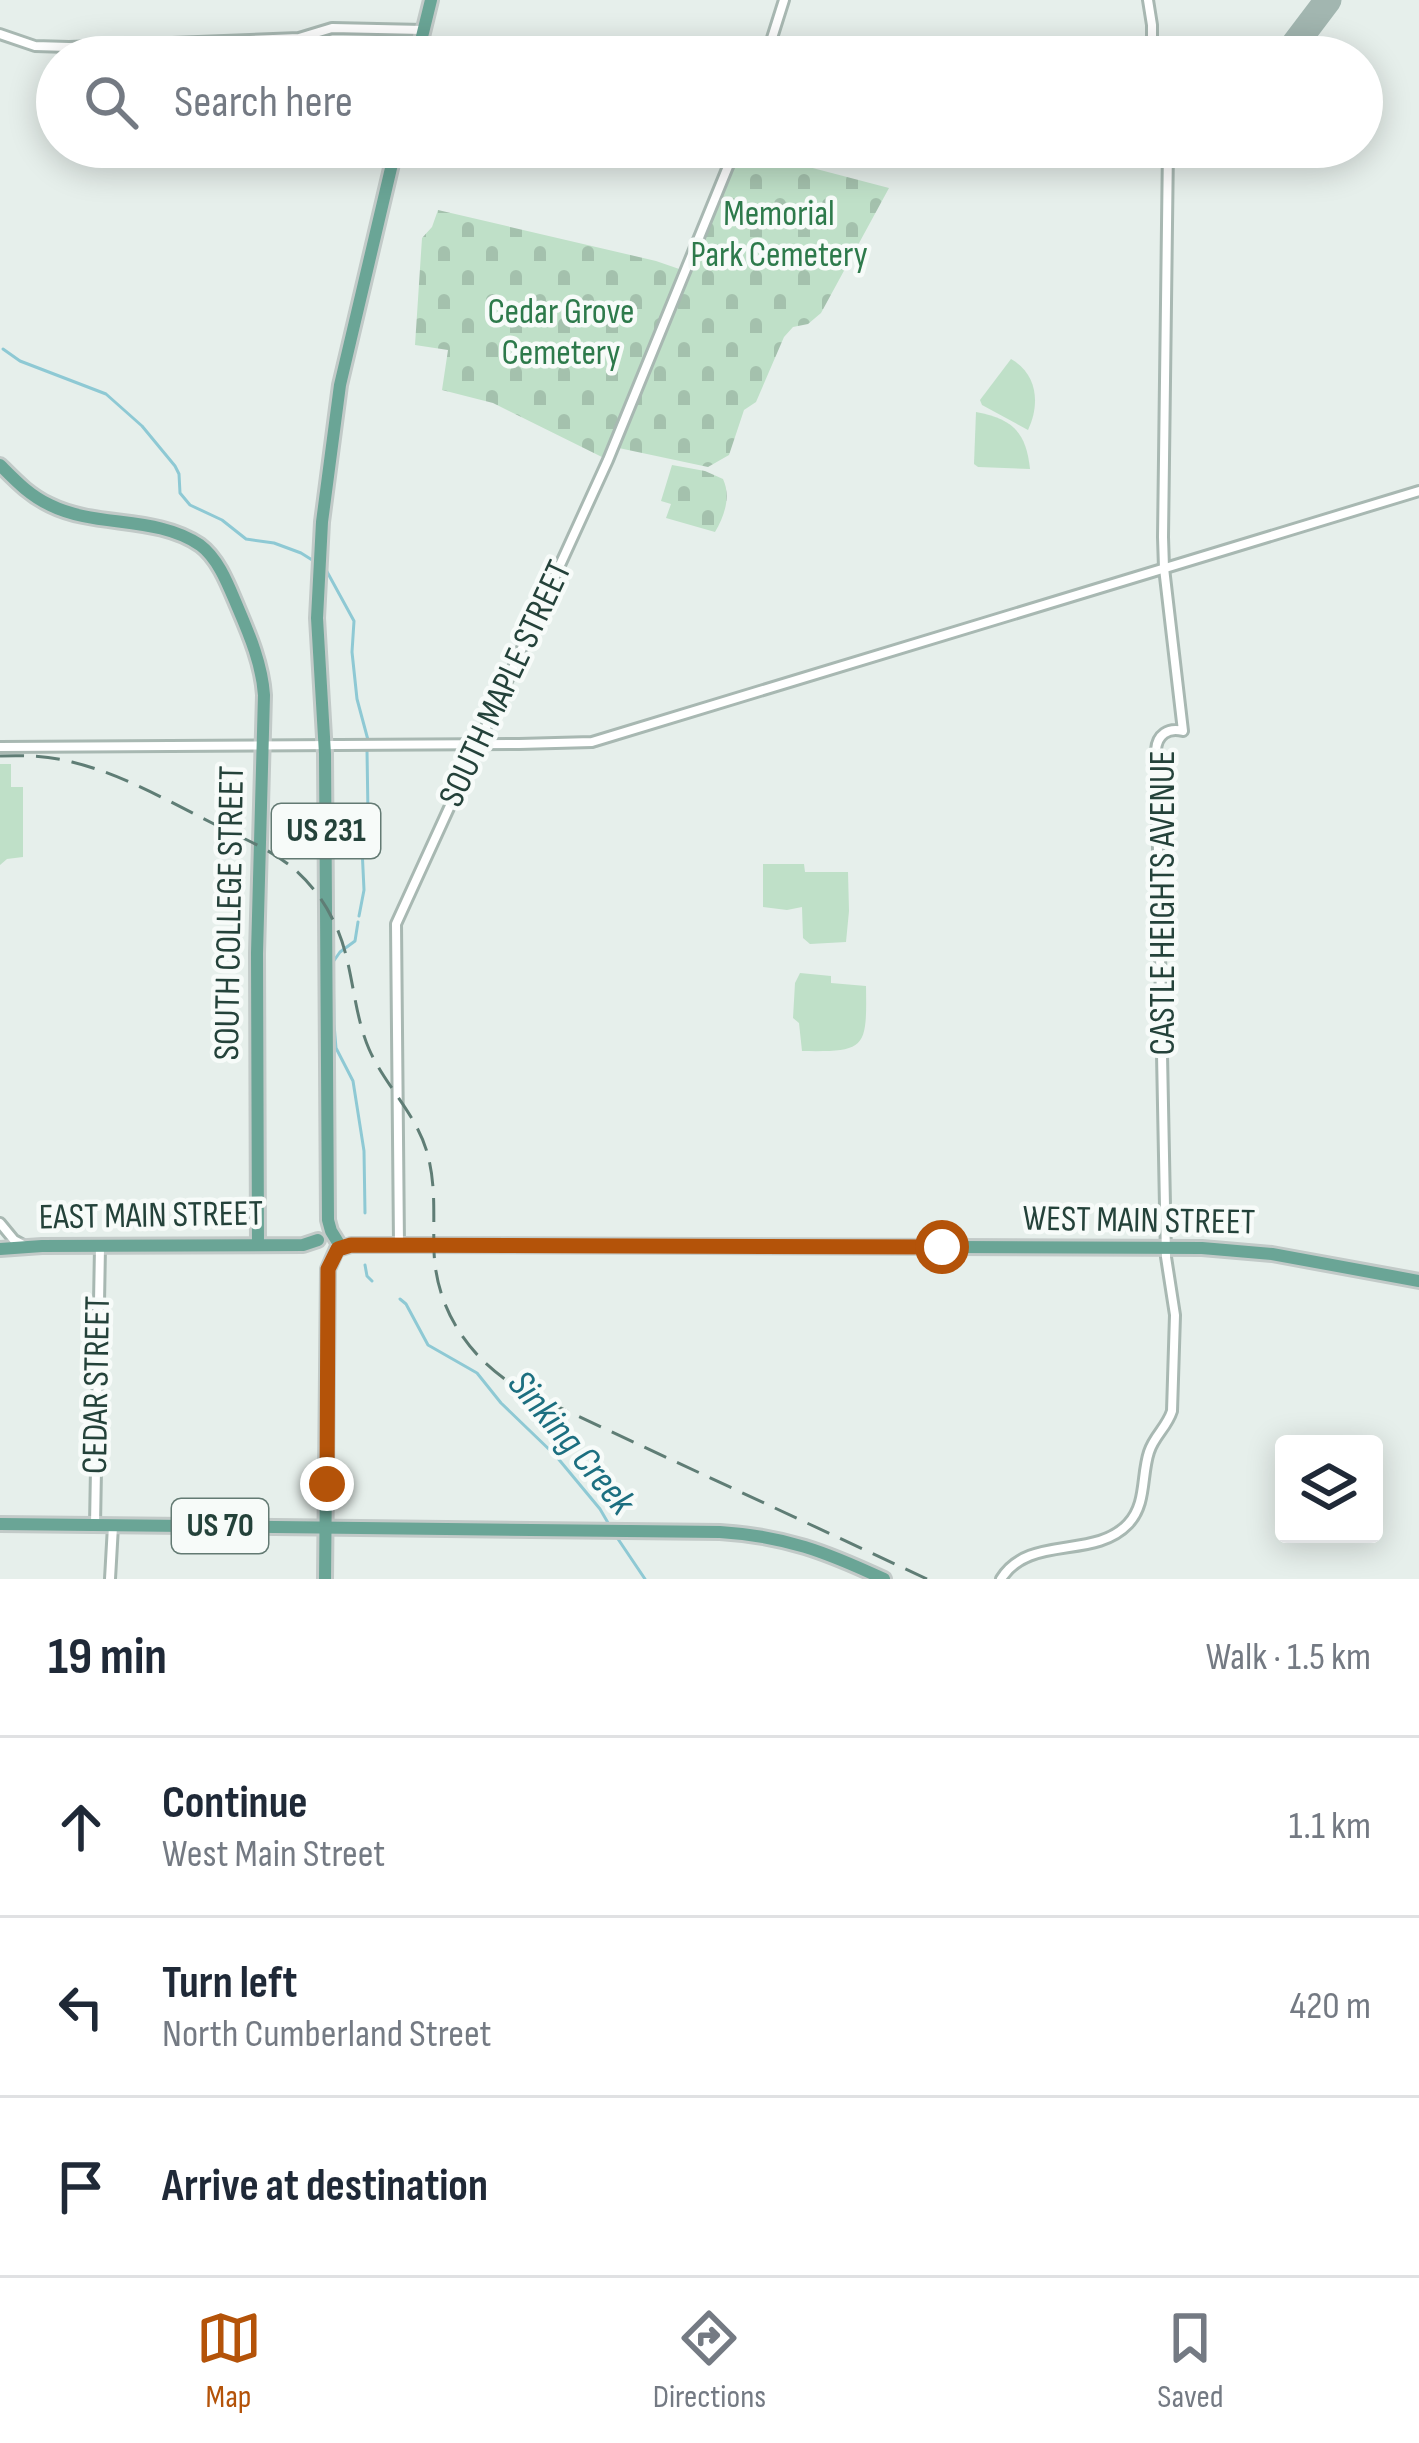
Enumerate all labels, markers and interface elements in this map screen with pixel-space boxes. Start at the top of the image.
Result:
search box [36,36,1383,168]
icon: search [78,69,144,135]
text: Search here [174,75,353,130]
park label: Memorial Park Cemetery [690,193,868,277]
park label: Cedar Grove Cemetery [487,291,635,375]
street label: SOUTH MAPLE STREET [430,554,582,814]
street label: CASTLE HEIGHTS AVENUE [1142,750,1185,1056]
street label: SOUTH COLLEGE STREET [206,765,254,1061]
road number: US 231 [272,804,380,858]
street label: EAST MAIN STREET [39,1193,263,1239]
street label: WEST MAIN STREET [1022,1197,1256,1245]
route start [915,1220,969,1274]
street label: CEDAR STREET [74,1296,120,1474]
water label: Sinking Creek [497,1361,646,1526]
map controls [1275,1435,1383,1543]
button: layers [1275,1435,1383,1543]
route end [300,1457,354,1511]
road number: US 70 [172,1499,268,1553]
text: 19 min [48,1627,167,1688]
text: Walk · 1.5 km [1206,1634,1371,1681]
text: Continue [162,1776,308,1831]
icon: ahead [48,1794,114,1860]
text: 1.1 km [1289,1803,1371,1850]
text: West Main Street [162,1831,385,1878]
text: Turn left [162,1956,297,2011]
icon: left [48,1974,114,2040]
text: 420 m [1290,1983,1371,2030]
text: North Cumberland Street [162,2011,491,2058]
icon: arrive [48,2154,114,2220]
text: Arrive at destination [162,2159,488,2214]
tab: Map [196,2305,262,2417]
tab: Directions [653,2305,766,2417]
tab: Saved [1157,2305,1223,2417]

